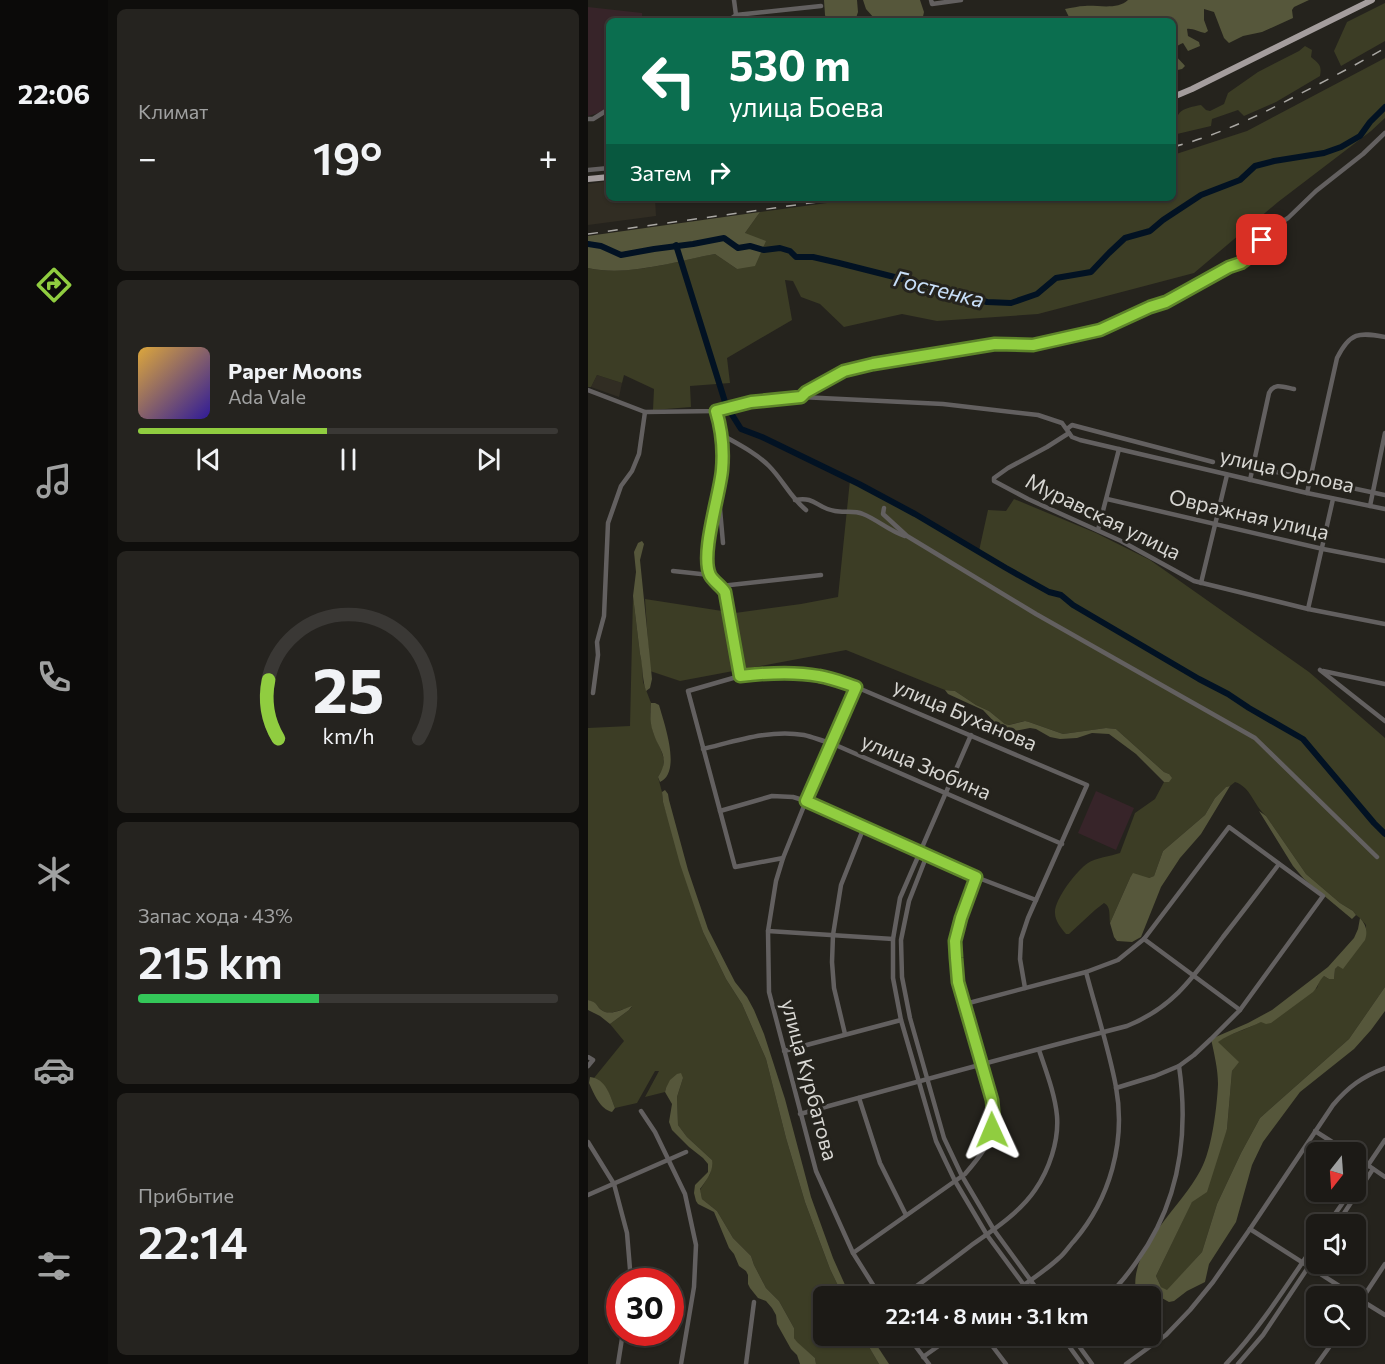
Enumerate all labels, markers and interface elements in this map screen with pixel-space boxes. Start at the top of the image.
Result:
text: 530 m [729,38,851,90]
icon: left [630,42,708,120]
text: 22:06 [18,77,90,110]
text: улица Боева [729,90,884,123]
text: Климат [138,99,208,123]
text: 19° [313,129,382,184]
text: − [138,136,157,177]
text: + [539,136,558,177]
icon: right [703,156,736,189]
text: Затем [630,159,691,186]
pin [1236,214,1287,265]
icon: arrive [1245,223,1278,256]
icon: directions [33,264,75,306]
water label: Гостенка [891,264,987,313]
text: Paper Moons [228,357,362,384]
text: Ada Vale [228,384,306,408]
street label: улица Орлова [1217,442,1357,497]
icon: previous [192,443,225,476]
icon: pause [332,443,365,476]
icon: next [472,443,505,476]
icon: music [33,460,75,502]
street label: Муравская улица [1022,467,1185,564]
street label: Овражная улица [1167,483,1332,544]
text: 25 [312,650,384,726]
icon: phone [33,656,75,698]
street label: улица Буханова [890,672,1041,755]
text: km/h [322,722,374,748]
street label: улица Зюбина [858,727,995,804]
icon: climate [33,853,75,895]
text: Запас хода · 43% [138,903,293,927]
text: 215 km [138,933,283,988]
street label: улица Курбатова [777,996,844,1163]
icon: car [33,1049,75,1091]
position arrow [960,1098,1024,1162]
north arrow [1306,1142,1366,1202]
map controls [1306,1142,1366,1346]
text: Прибытие [138,1183,234,1207]
text: 22:14 [138,1213,248,1268]
button: sound [1306,1214,1366,1274]
icon: filters [33,1245,75,1287]
speed limit sign: 30 [606,1268,684,1346]
button: search [1306,1286,1366,1346]
text: 22:14 · 8 мин · 3.1 km [886,1302,1088,1329]

